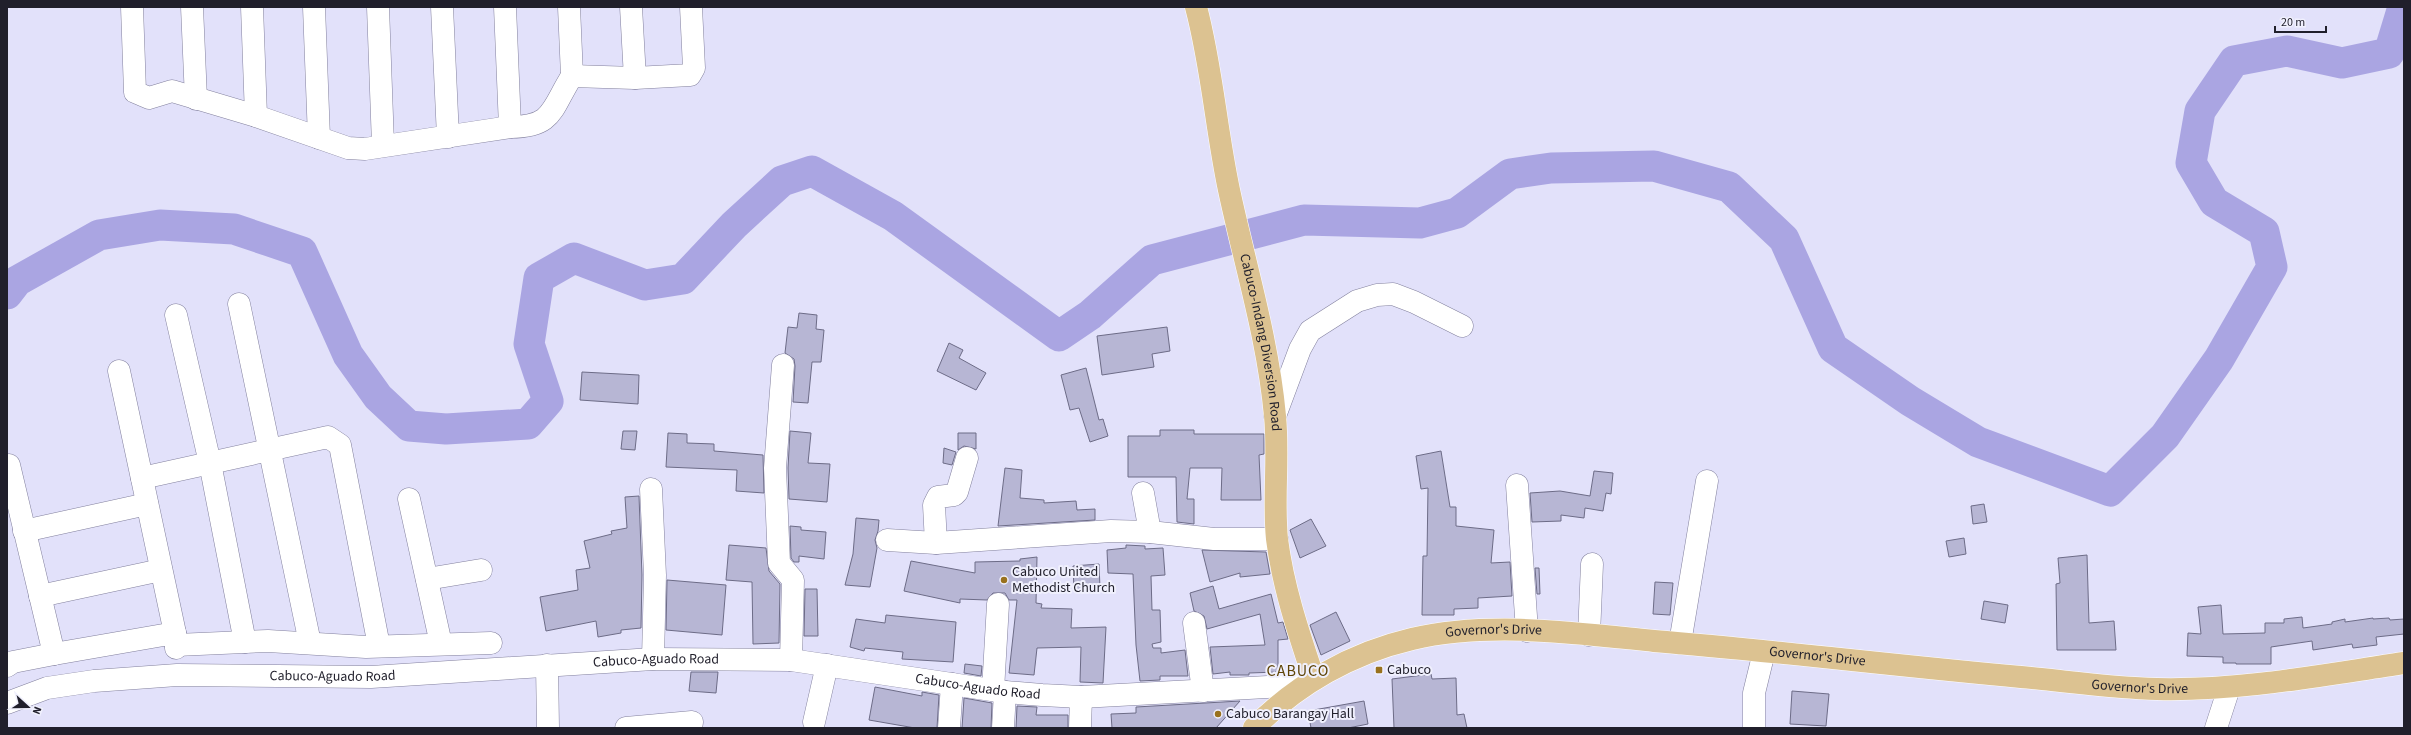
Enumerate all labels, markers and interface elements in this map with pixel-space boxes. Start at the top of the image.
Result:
scale bar [2275,8,2326,34]
text: 20 m [2281,14,2305,31]
street label: Cabuco-Indang Diversion Road [1234,252,1286,432]
place label: Cabuco United Methodist Church [1012,562,1115,598]
marker: Cabuco United Methodist Church [999,575,1009,585]
street label: Governor's Drive [1444,620,1543,643]
street label: Governor's Drive [1768,642,1867,672]
street label: Cabuco-Aguado Road [592,649,719,673]
district label: CABUCO [1267,660,1329,682]
place label: Cabuco [1387,660,1431,680]
street label: Cabuco-Aguado Road [269,665,396,687]
marker: Cabuco [1374,665,1384,675]
street label: Cabuco-Aguado Road [914,669,1041,705]
street label: Governor's Drive [2090,674,2188,699]
north arrow [8,687,48,727]
text: N [29,704,45,717]
place label: Cabuco Barangay Hall [1226,704,1354,724]
marker: Cabuco Barangay Hall [1213,709,1223,719]

